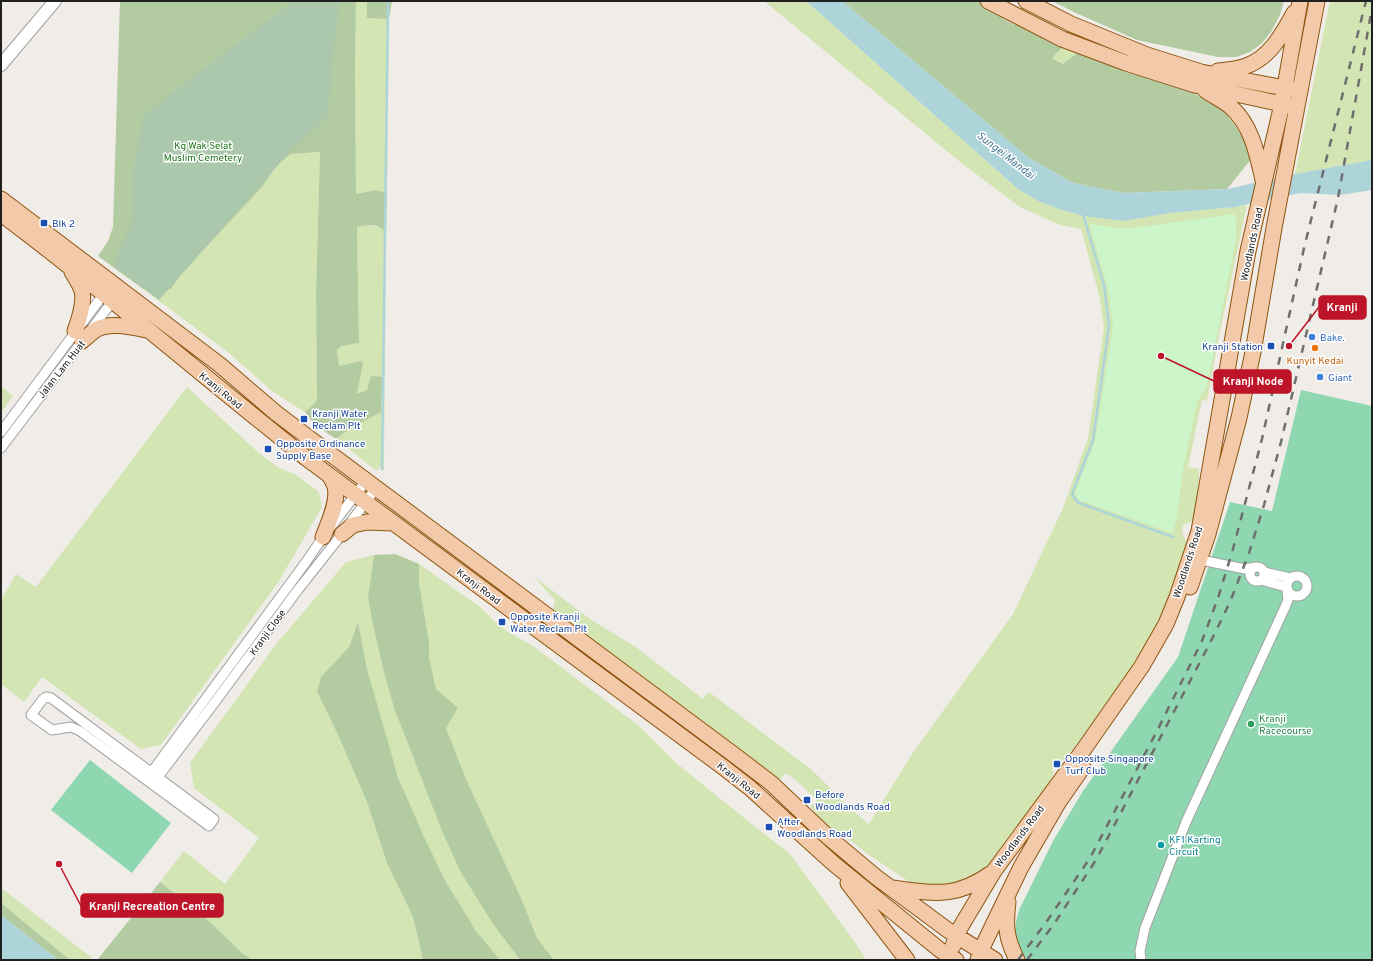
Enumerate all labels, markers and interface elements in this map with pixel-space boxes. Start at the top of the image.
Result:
water label: Sungei Mandai [974,129,1038,184]
park label: Kg Wak Selat Muslim Cemetery [164,140,242,165]
street label: Woodlands Road [1238,206,1267,282]
marker: Blk 2 [39,218,49,228]
place label: Blk 2 [52,218,75,231]
callout: Kranji [1319,296,1366,319]
text: Kranji [1326,301,1358,315]
marker: Bake. [1307,332,1317,342]
place label: Bake. [1320,332,1344,345]
street label: Jalan Lam Huat [35,338,89,402]
place label: Kranji Station [1202,341,1263,354]
marker: Kranji Station [1266,341,1276,351]
marker: Kunyit Kedai [1310,343,1320,353]
place label: Kunyit Kedai [1286,355,1344,368]
street label: Kranji Road [196,370,244,413]
callout: Kranji Node [1214,370,1291,393]
marker: Giant [1315,372,1325,382]
place label: Giant [1328,372,1352,385]
text: Kranji Node [1223,375,1283,389]
place label: Kranji Water Reclam Plt [312,408,367,433]
marker: Kranji Water Reclam Plt [299,414,309,424]
place label: Opposite Ordinance Supply Base [276,438,365,463]
marker: Opposite Ordinance Supply Base [263,444,273,454]
street label: Woodlands Road [1171,525,1206,600]
street label: Kranji Road [453,566,503,608]
street label: Kranji Close [247,607,289,658]
place label: Opposite Kranji Water Reclam Plt [510,611,587,636]
marker: Opposite Kranji Water Reclam Plt [497,617,507,627]
place label: Kranji Racecourse [1259,713,1312,738]
marker: Kranji Racecourse [1246,719,1256,729]
place label: Opposite Singapore Turf Club [1065,753,1154,778]
marker: Opposite Singapore Turf Club [1052,759,1062,769]
street label: Kranji Road [714,760,762,803]
place label: Before Woodlands Road [815,789,890,814]
marker: Before Woodlands Road [802,795,812,805]
street label: Woodlands Road [992,803,1048,871]
place label: After Woodlands Road [777,816,852,841]
marker: After Woodlands Road [764,822,774,832]
place label: KF1 Karting Circuit [1169,834,1221,859]
marker: KF1 Karting Circuit [1156,840,1166,850]
callout: Kranji Recreation Centre [81,894,223,917]
text: Kranji Recreation Centre [89,900,215,914]

